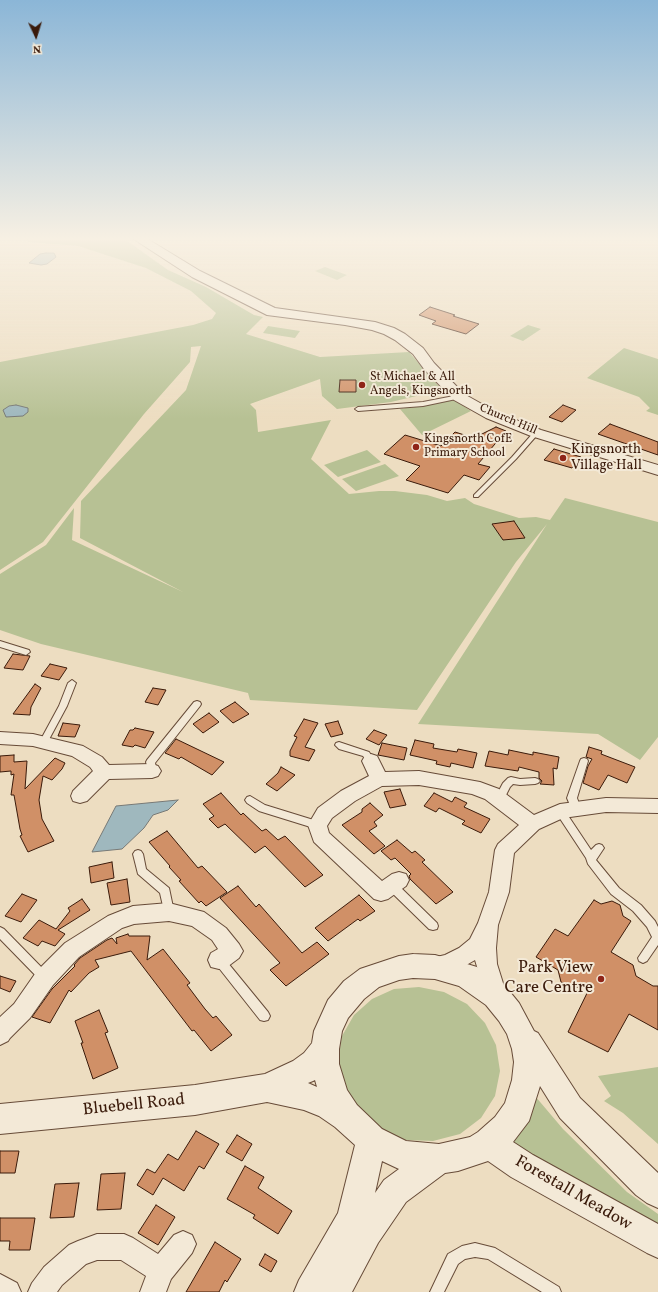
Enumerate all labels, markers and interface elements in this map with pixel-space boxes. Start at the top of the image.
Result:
north arrow [16,16,56,56]
text: N [32,41,41,56]
place label: St Michael & All Angels, Kingsnorth [370,371,472,399]
marker: St Michael & All Angels, Kingsnorth [357,380,367,390]
street label: Church Hill [477,401,539,439]
place label: Kingsnorth CofE Primary School [424,433,512,461]
marker: Kingsnorth CofE Primary School [411,442,421,452]
place label: Kingsnorth Village Hall [571,442,642,474]
marker: Kingsnorth Village Hall [558,453,568,463]
place label: Park View Care Centre [504,959,593,999]
marker: Park View Care Centre [596,974,606,984]
street label: Bluebell Road [82,1090,186,1122]
street label: Forestall Meadow [511,1152,635,1236]

